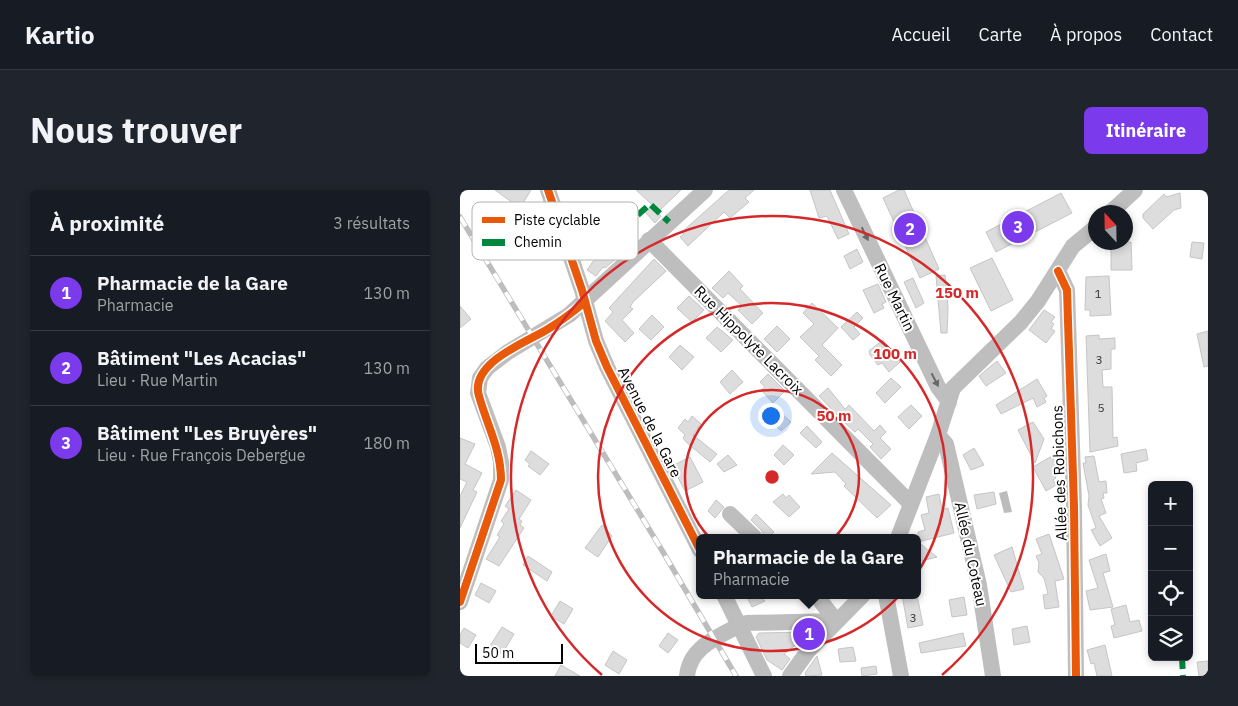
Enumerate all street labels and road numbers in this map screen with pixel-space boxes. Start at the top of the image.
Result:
street label: Rue Martin [870,260,920,334]
street label: Rue Hippolyte Lacroix [690,281,808,399]
street label: Avenue de la Gare [614,363,686,481]
street label: Allée des Robichons [1047,405,1071,541]
street label: Allée du Coteau [951,500,991,608]

